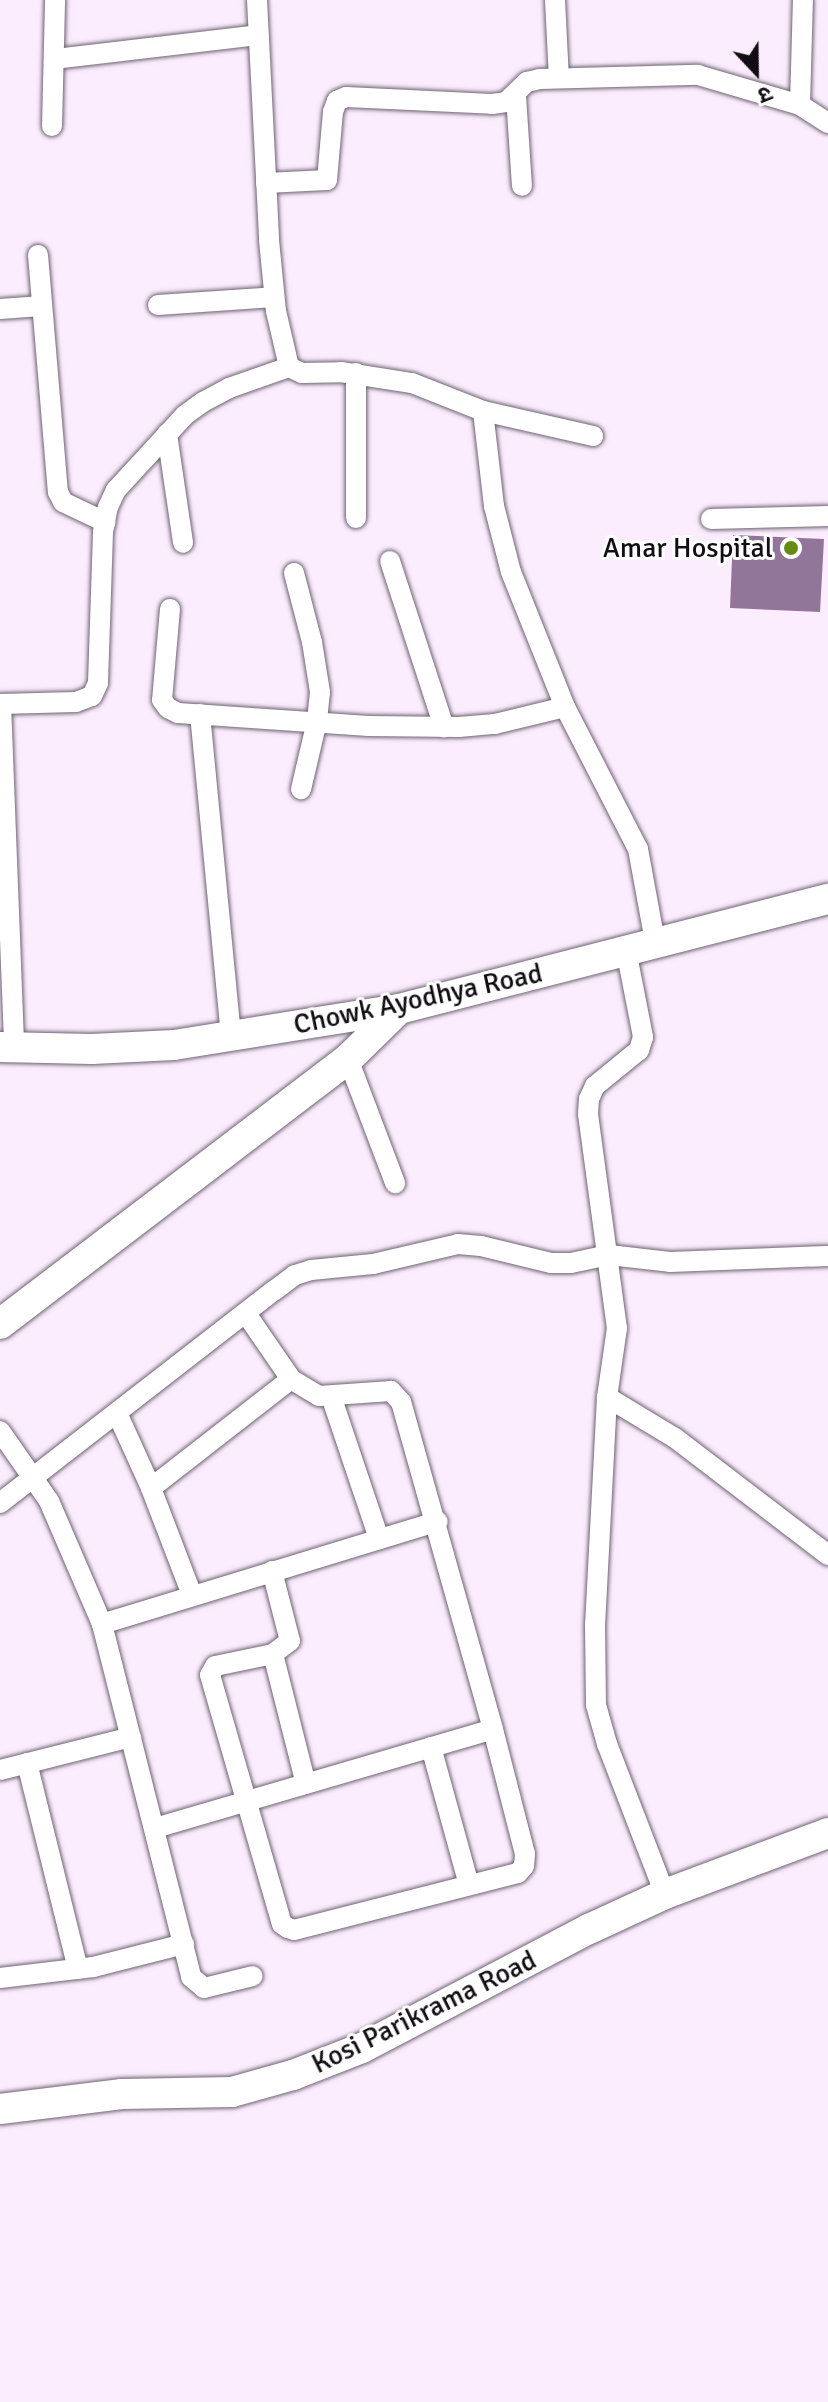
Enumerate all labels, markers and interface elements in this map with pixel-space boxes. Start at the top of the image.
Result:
north arrow [716,32,796,112]
text: उ [754,80,776,110]
place label: Amar Hospital [603,531,773,565]
marker: Amar Hospital [780,537,802,559]
street label: Chowk Ayodhya Road [291,956,545,1042]
street label: Kosi Parikrama Road [306,1943,542,2081]

